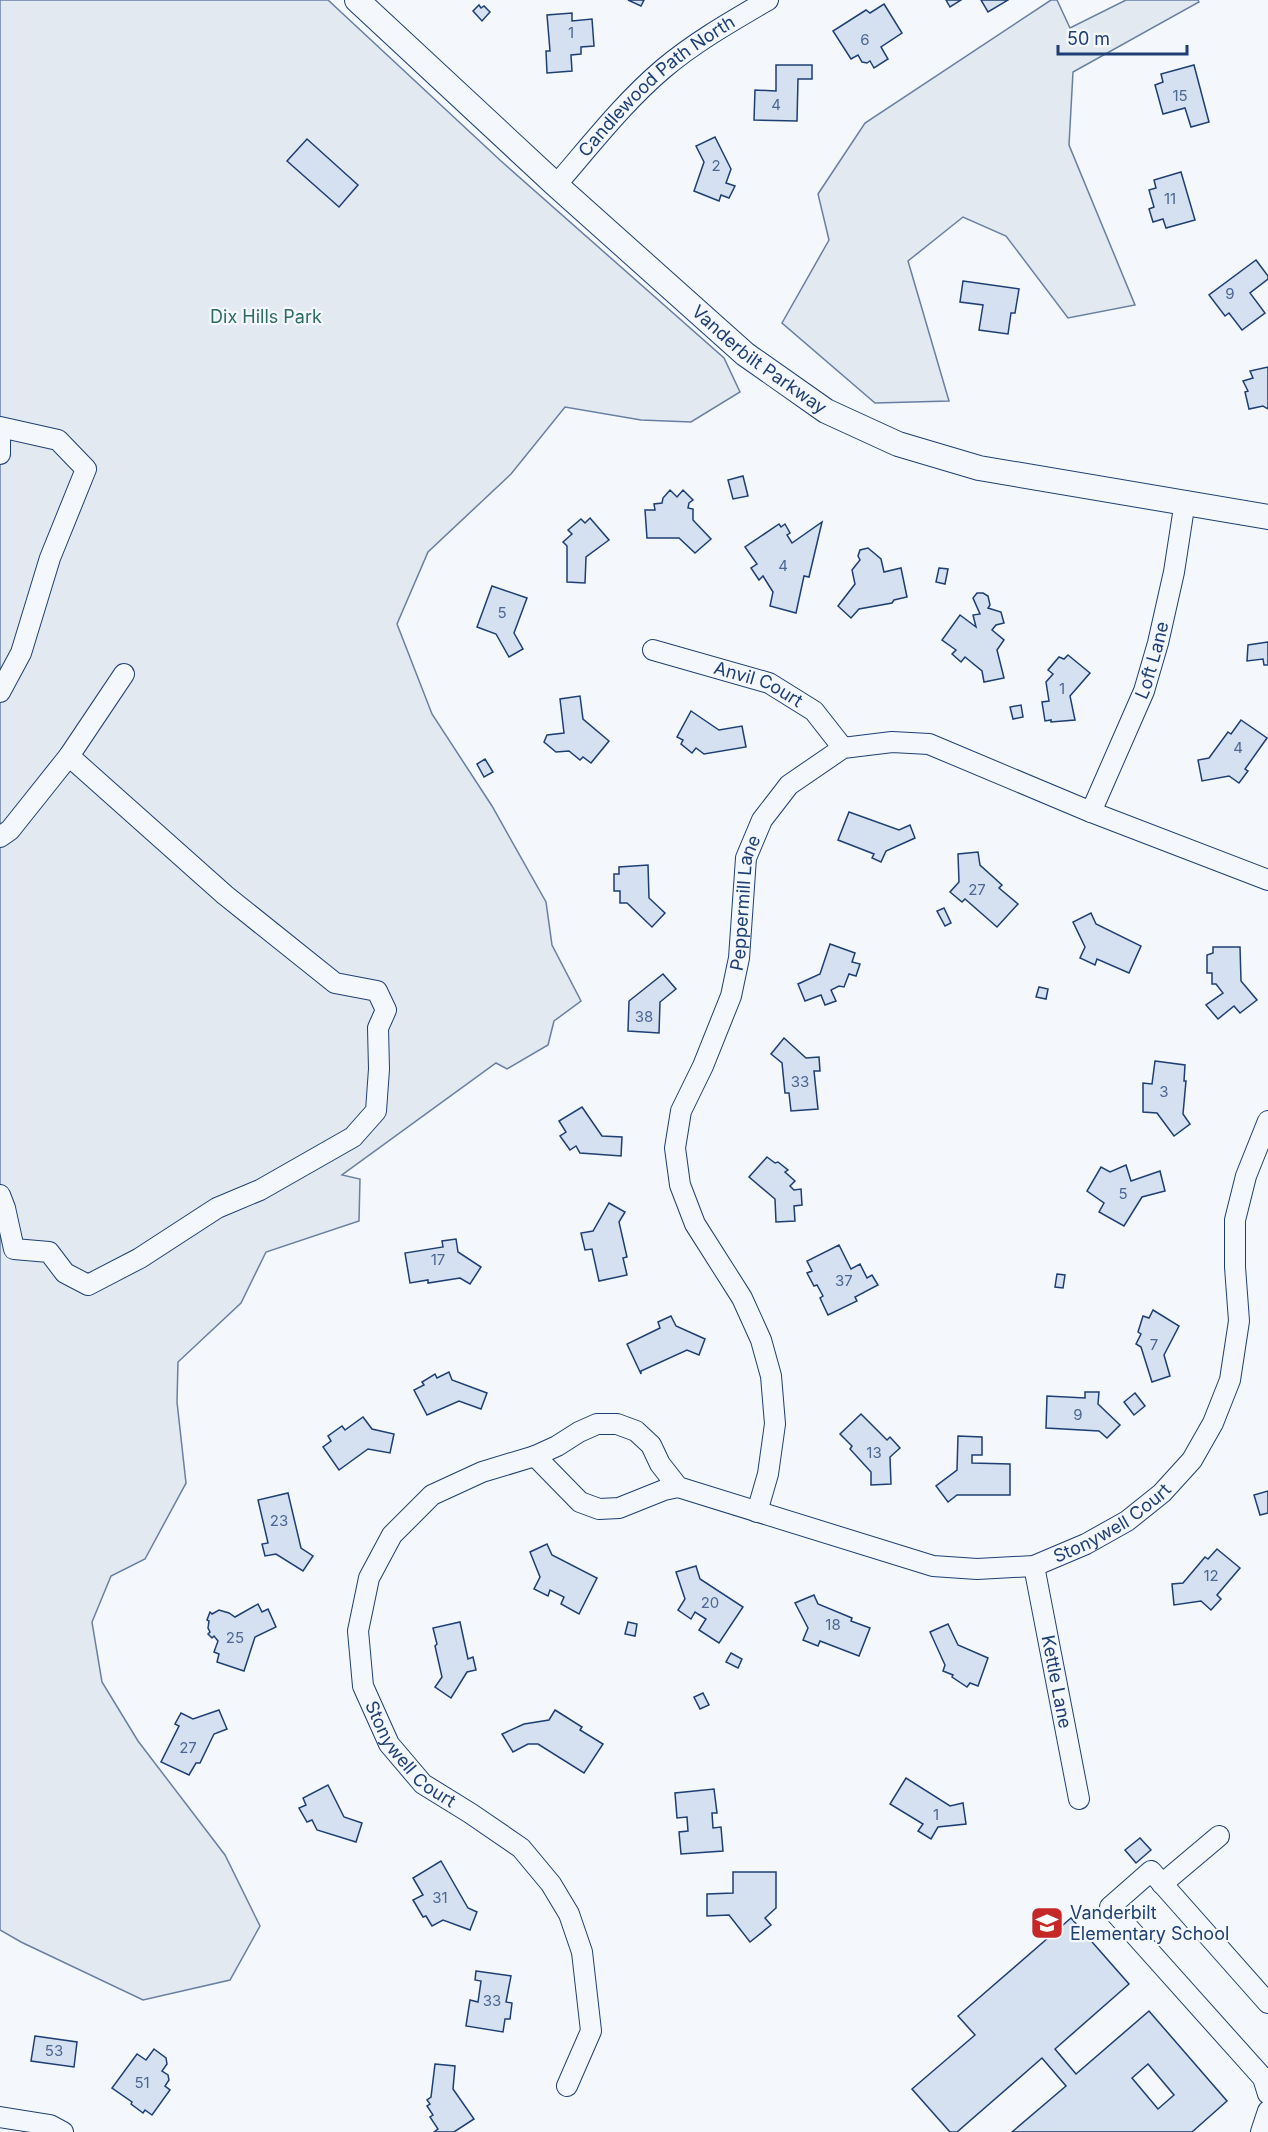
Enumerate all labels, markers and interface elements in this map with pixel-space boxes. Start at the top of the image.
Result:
street label: Candlewood Path North [574,11,738,161]
scale bar [1058,18,1187,56]
house number: 1 [568,23,574,42]
text: 50 m [1067,28,1110,49]
house number: 6 [860,30,870,49]
house number: 15 [1172,86,1188,105]
house number: 4 [771,95,781,114]
house number: 2 [711,156,721,175]
house number: 11 [1164,189,1176,208]
house number: 9 [1225,284,1235,303]
street label: Vanderbilt Parkway [688,301,831,418]
park label: Dix Hills Park [210,306,322,327]
house number: 4 [778,556,788,575]
house number: 5 [497,603,507,622]
street label: Loft Lane [1131,619,1173,702]
street label: Anvil Court [712,657,807,711]
house number: 1 [1059,679,1065,698]
house number: 4 [1233,738,1243,757]
street label: Peppermill Lane [726,832,765,972]
house number: 27 [968,880,986,899]
house number: 38 [635,1007,653,1026]
house number: 33 [791,1072,809,1091]
house number: 3 [1159,1082,1169,1101]
house number: 5 [1118,1184,1128,1203]
house number: 17 [431,1250,445,1269]
house number: 37 [835,1271,853,1290]
house number: 7 [1150,1335,1158,1354]
house number: 9 [1073,1405,1083,1424]
house number: 13 [866,1443,882,1462]
street label: Stonywell Court [1050,1479,1175,1567]
house number: 23 [270,1511,288,1530]
house number: 12 [1203,1566,1219,1585]
house number: 20 [701,1593,719,1612]
house number: 18 [825,1615,841,1634]
house number: 25 [226,1628,244,1647]
street label: Kettle Lane [1038,1633,1076,1730]
street label: Stonywell Court [361,1697,460,1812]
house number: 27 [179,1738,197,1757]
house number: 1 [933,1805,939,1824]
house number: 31 [432,1888,448,1907]
place label: Vanderbilt Elementary School [1070,1902,1229,1944]
school or university icon: Vanderbilt Elementary School [1029,1905,1065,1941]
house number: 33 [483,1991,501,2010]
house number: 53 [45,2041,63,2060]
house number: 51 [134,2073,150,2092]

